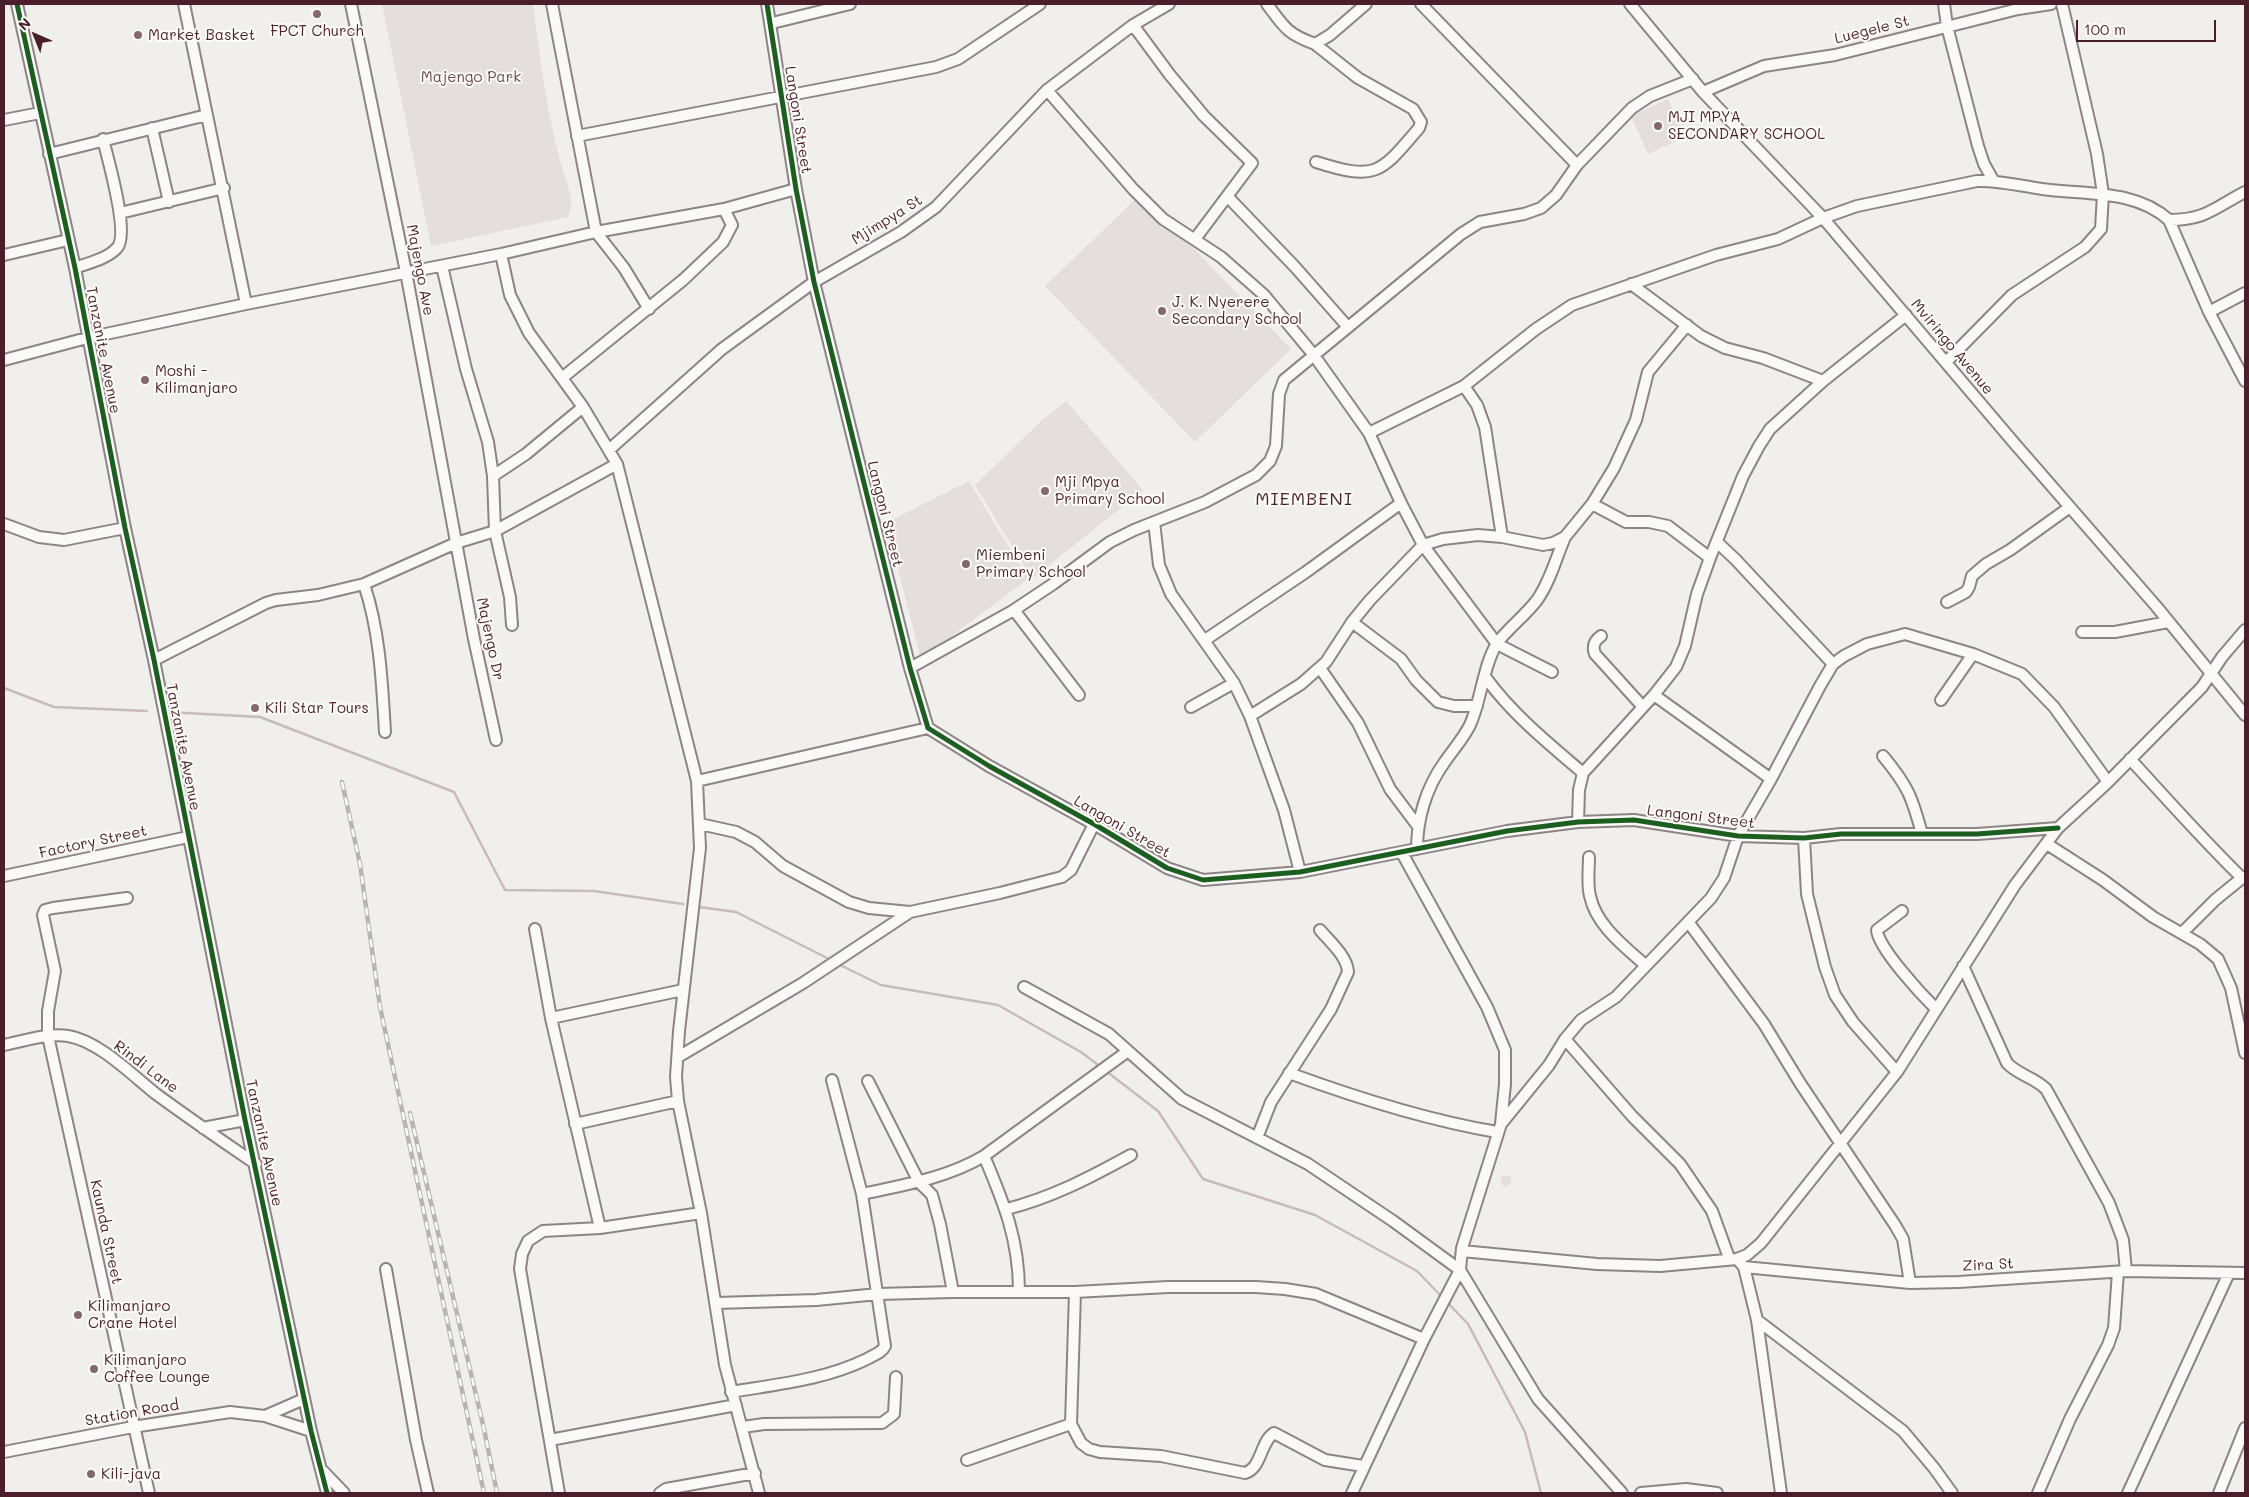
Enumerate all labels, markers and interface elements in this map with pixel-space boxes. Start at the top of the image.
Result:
marker: FPCT Church [311,8,323,20]
north arrow [10,10,60,60]
scale bar [2079,10,2219,42]
street label: Luegele St [1833,12,1911,48]
text: N [14,13,35,34]
text: 100 m [2084,19,2126,39]
place label: FPCT Church [270,22,364,40]
place label: Market Basket [148,26,255,44]
marker: Market Basket [132,29,144,41]
street label: Langoni Street [781,65,815,175]
park label: Majengo Park [421,68,521,86]
place label: MJI MPYA SECONDARY SCHOOL [1668,108,1825,143]
marker: MJI MPYA SECONDARY SCHOOL [1652,120,1664,132]
street label: Mjimpya St [848,191,926,249]
street label: Majengo Ave [402,223,438,317]
street label: Tanzanite Avenue [82,285,124,415]
place label: J. K. Nyerere Secondary School [1172,293,1302,328]
street label: Mviringo Avenue [1907,296,1997,398]
marker: J. K. Nyerere Secondary School [1156,305,1168,317]
place label: Moshi - Kilimanjaro [155,362,237,397]
marker: Moshi - Kilimanjaro [139,374,151,386]
street label: Langoni Street [863,459,907,569]
place label: Mji Mpya Primary School [1055,473,1165,508]
marker: Mji Mpya Primary School [1039,485,1051,497]
district label: MIEMBENI [1254,488,1354,510]
place label: Miembeni Primary School [976,546,1086,581]
marker: Miembeni Primary School [960,558,972,570]
street label: Majengo Dr [472,596,508,682]
street label: Tanzanite Avenue [162,682,204,812]
place label: Kili Star Tours [265,699,369,717]
marker: Kili Star Tours [249,702,261,714]
street label: Langoni Street [1070,792,1174,862]
street label: Langoni Street [1646,801,1756,833]
street label: Factory Street [37,822,149,862]
street label: Rindi Lane [110,1037,182,1097]
street label: Tanzanite Avenue [242,1078,286,1208]
street label: Kaunda Street [86,1178,126,1286]
street label: Zira St [1962,1255,2014,1275]
place label: Kilimanjaro Crane Hotel [88,1297,177,1332]
marker: Kilimanjaro Crane Hotel [72,1309,84,1321]
place label: Kilimanjaro Coffee Lounge [104,1351,210,1386]
marker: Kilimanjaro Coffee Lounge [88,1363,100,1375]
street label: Station Road [84,1396,180,1430]
place label: Kili-java [101,1465,161,1483]
marker: Kili-java [85,1468,97,1480]

